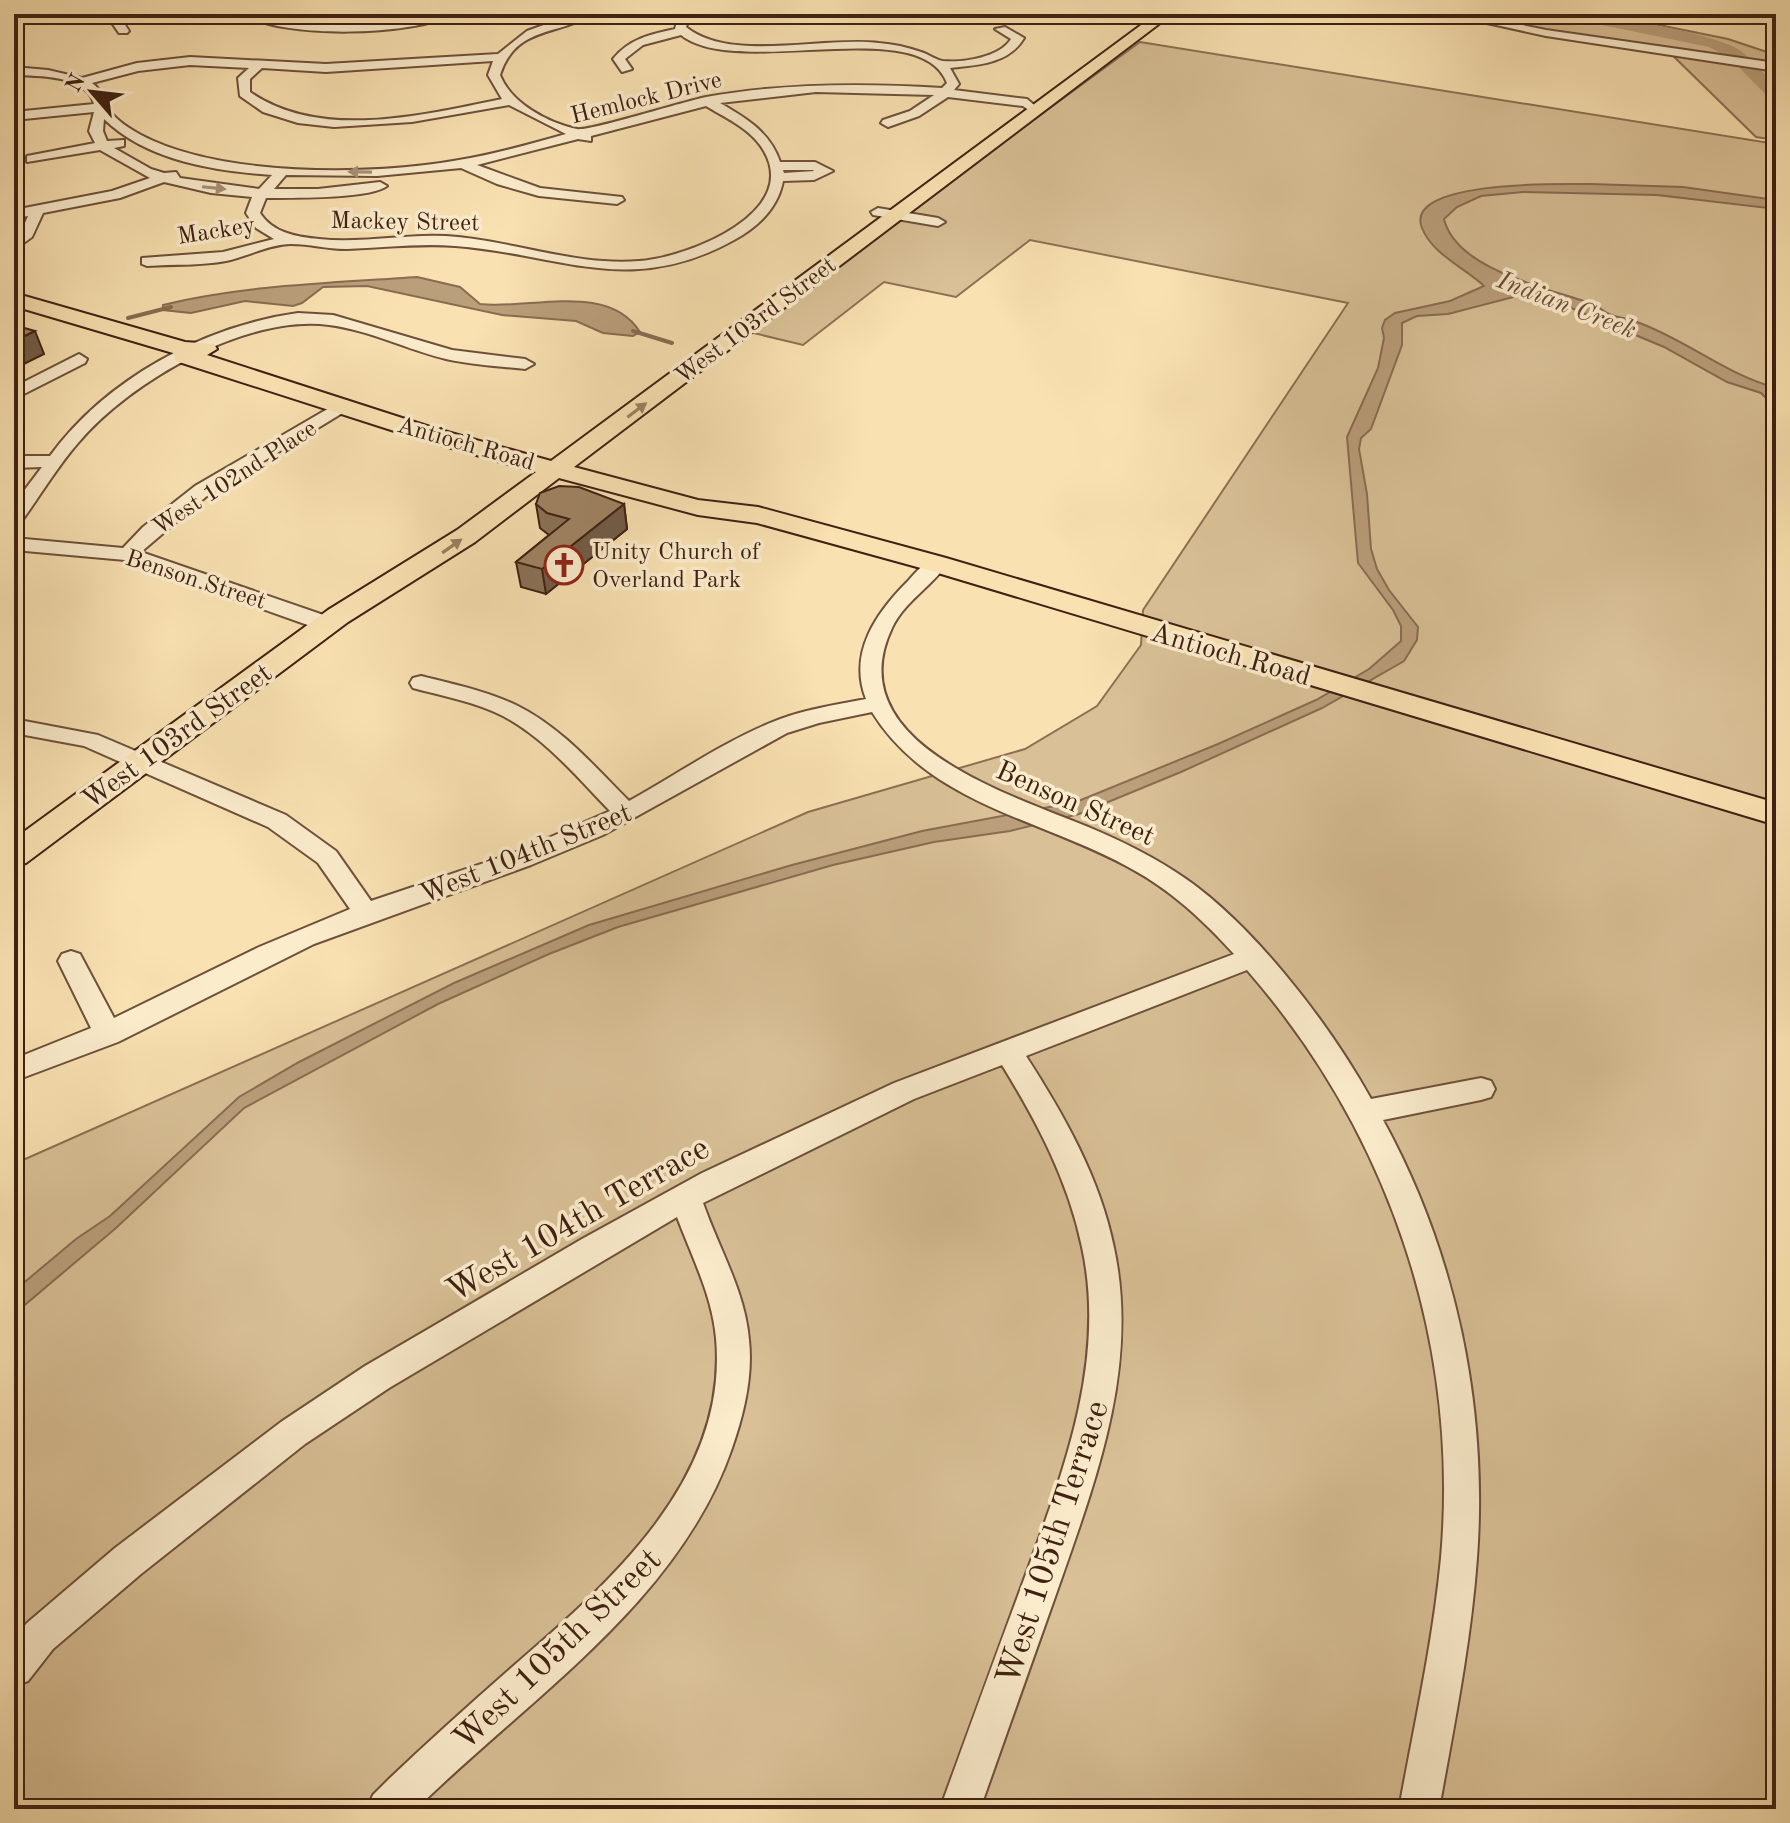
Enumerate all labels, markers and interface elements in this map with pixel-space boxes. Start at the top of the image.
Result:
north arrow [52,52,132,132]
street label: Hemlock Drive [569,69,724,129]
text: N [62,71,90,96]
one-way arrow [347,166,372,178]
one-way arrow [202,182,227,195]
street label: Mackey Street [330,210,480,236]
street label: Mackey [176,214,257,250]
street label: West 103rd Street [671,254,841,390]
water label: Indian Creek [1492,267,1639,344]
one-way arrow [626,403,647,418]
street label: Antioch Road [394,414,537,476]
street label: West 102nd Place [149,417,321,540]
one-way arrow [442,539,463,554]
place label: Unity Church of Overland Park [592,541,761,593]
church icon: Unity Church of Overland Park [543,544,585,586]
street label: Benson Street [122,547,269,615]
street label: Antioch Road [1147,620,1314,692]
street label: West 103rd Street [78,659,278,815]
street label: Benson Street [991,757,1158,852]
street label: West 104th Street [416,800,636,910]
street label: West 104th Terrace [442,1132,715,1309]
street label: West 105th Terrace [992,1397,1116,1689]
street label: West 105th Street [448,1543,668,1758]

